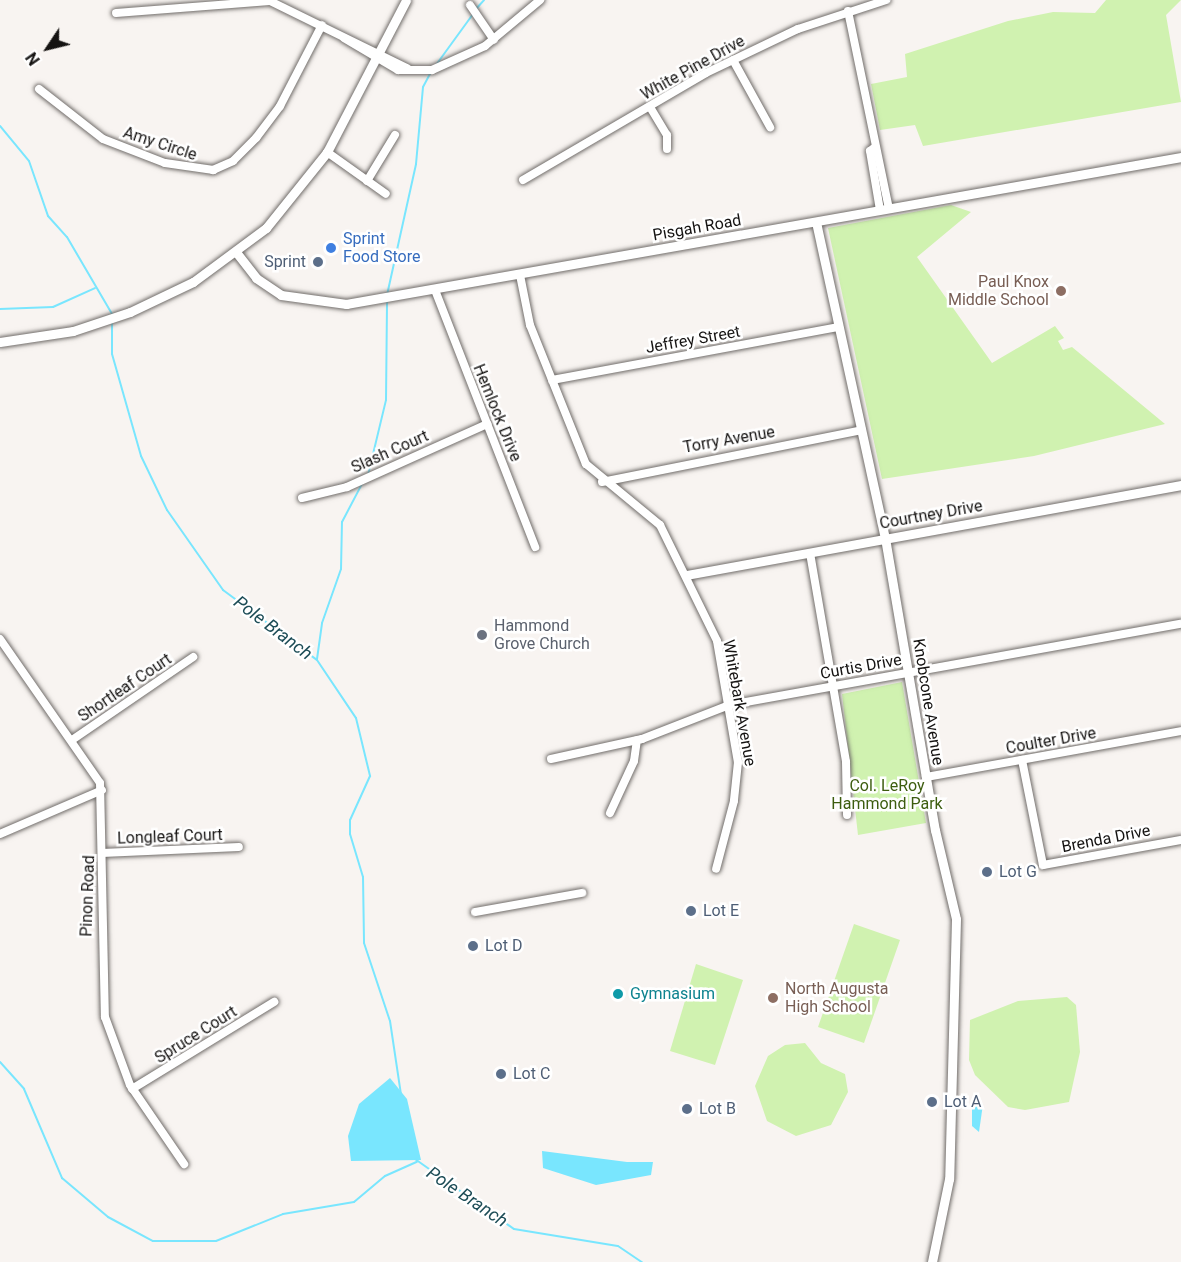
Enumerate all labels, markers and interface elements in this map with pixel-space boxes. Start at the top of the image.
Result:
north arrow [18,18,78,78]
street label: White Pine Drive [638,32,748,104]
text: N [22,49,44,69]
street label: Amy Circle [121,123,199,165]
street label: Pisgah Road [651,211,743,245]
place label: Sprint Food Store [343,229,420,267]
marker: Sprint Food Store [324,241,338,255]
place label: Sprint [264,252,306,272]
marker: Sprint [311,255,325,269]
place label: Paul Knox Middle School [948,272,1049,310]
marker: Paul Knox Middle School [1054,284,1068,298]
street label: Jeffrey Street [644,322,742,358]
street label: Hemlock Drive [469,361,525,465]
street label: Torry Avenue [682,422,776,458]
street label: Slash Court [348,426,432,478]
street label: Courtney Drive [878,497,984,533]
water label: Pole Branch [229,591,317,665]
place label: Hammond Grove Church [494,616,590,654]
marker: Hammond Grove Church [475,628,489,642]
street label: Knobcone Avenue [909,637,947,767]
street label: Whitebark Avenue [718,638,760,768]
street label: Shortleaf Court [75,650,175,726]
street label: Curtis Drive [819,650,903,684]
street label: Coulter Drive [1004,724,1098,758]
park label: Col. LeRoy Hammond Park [831,776,943,814]
street label: Brenda Drive [1060,821,1152,857]
street label: Longleaf Court [117,826,223,848]
street label: Pinon Road [77,855,99,937]
place label: Lot G [999,862,1037,882]
marker: Lot G [980,865,994,879]
place label: Lot E [703,901,739,921]
marker: Lot E [684,904,698,918]
place label: Lot D [485,936,522,956]
marker: Lot D [466,939,480,953]
place label: North Augusta High School [785,979,889,1017]
place label: Gymnasium [630,984,715,1004]
marker: Gymnasium [611,987,625,1001]
marker: North Augusta High School [766,991,780,1005]
street label: Spruce Court [151,1002,241,1068]
place label: Lot C [513,1064,550,1084]
marker: Lot C [494,1067,508,1081]
place label: Lot A [944,1092,981,1112]
marker: Lot A [925,1095,939,1109]
place label: Lot B [699,1099,736,1119]
marker: Lot B [680,1102,694,1116]
water label: Pole Branch [422,1162,512,1232]

